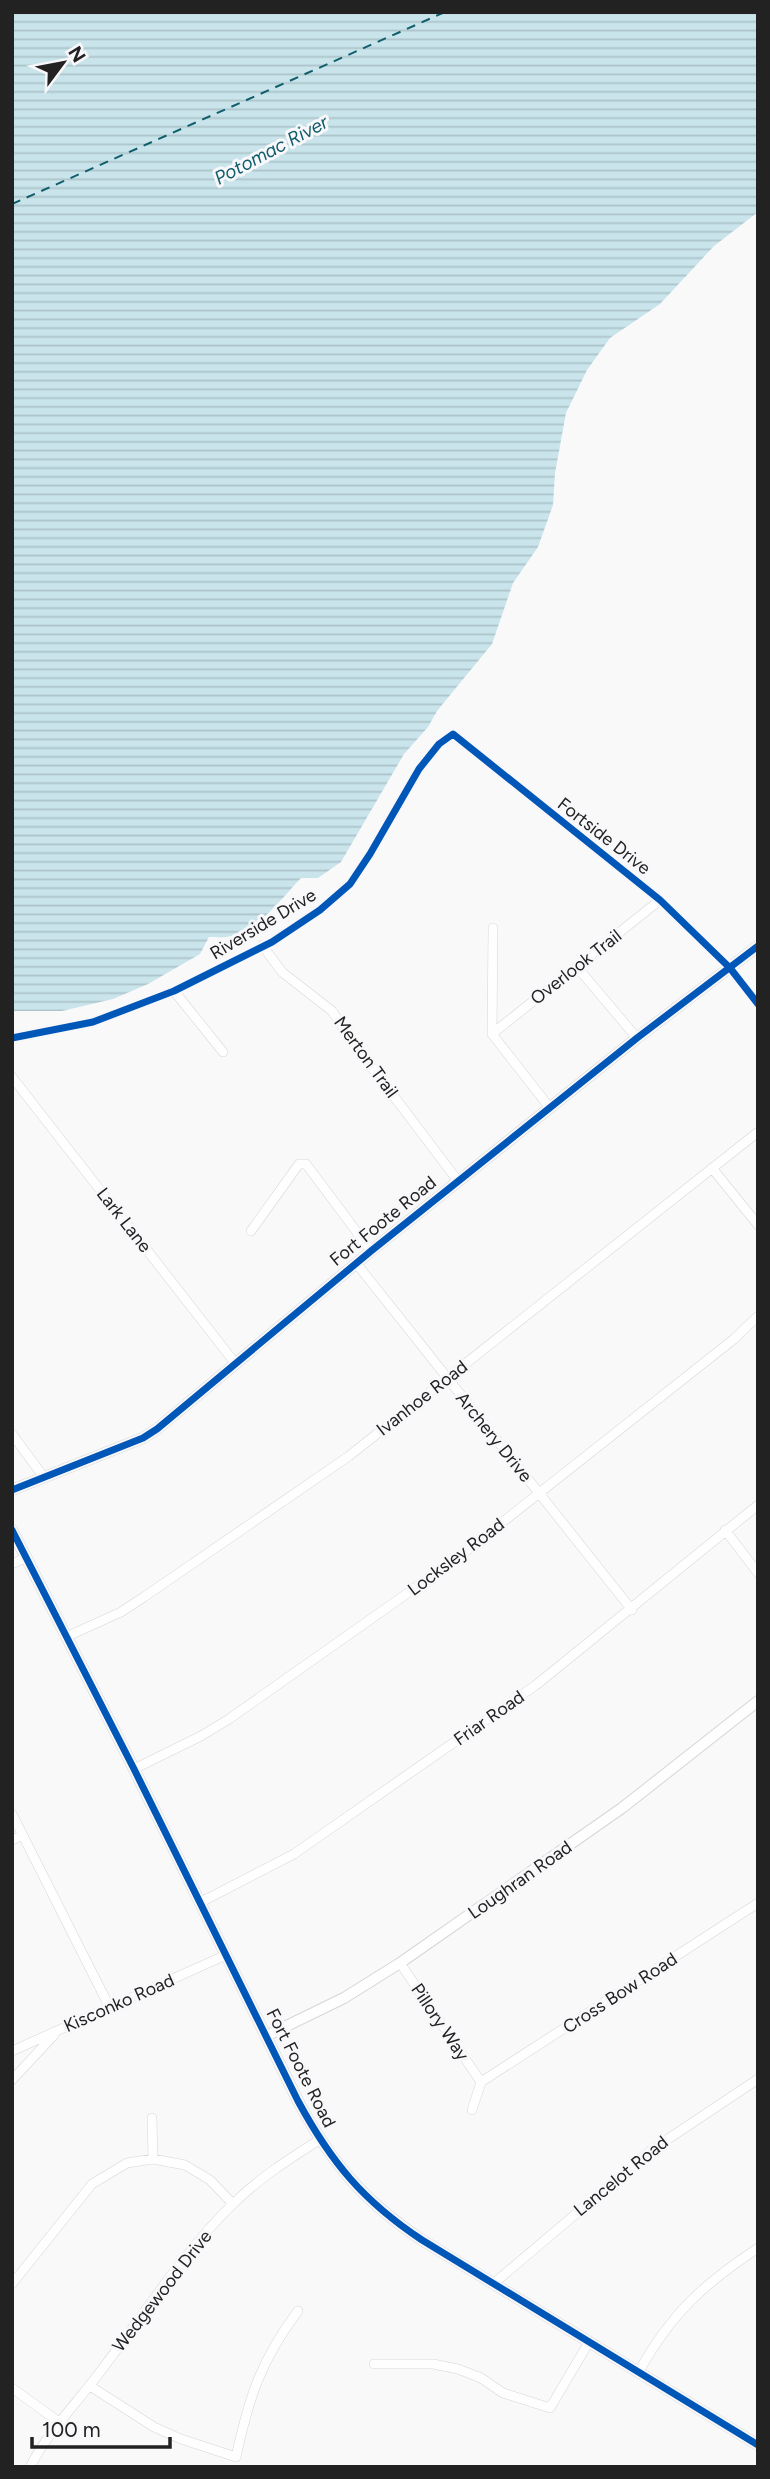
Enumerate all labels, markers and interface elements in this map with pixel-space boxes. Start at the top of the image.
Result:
north arrow [28,28,98,98]
text: N [63,42,91,67]
water label: Potomac River [210,110,332,190]
street label: Fortside Drive [553,793,655,879]
street label: Riverside Drive [206,884,320,964]
street label: Overlook Trail [526,925,626,1009]
street label: Merton Trail [329,1012,403,1102]
street label: Fort Foote Road [325,1171,441,1271]
street label: Lark Lane [92,1183,156,1257]
street label: Ivanhoe Road [372,1356,472,1440]
street label: Archery Drive [451,1388,537,1487]
street label: Locksley Road [403,1513,509,1601]
street label: Friar Road [450,1686,528,1750]
street label: Loughran Road [464,1836,576,1924]
street label: Cross Bow Road [559,1948,681,2038]
street label: Kisconko Road [60,1969,178,2037]
street label: Pillory Way [406,1979,474,2065]
street label: Fort Foote Road [262,2005,340,2131]
street label: Lancelot Road [569,2131,673,2221]
street label: Wedgewood Drive [108,2226,216,2356]
scale bar [32,2406,170,2450]
text: 100 m [42,2417,101,2442]

